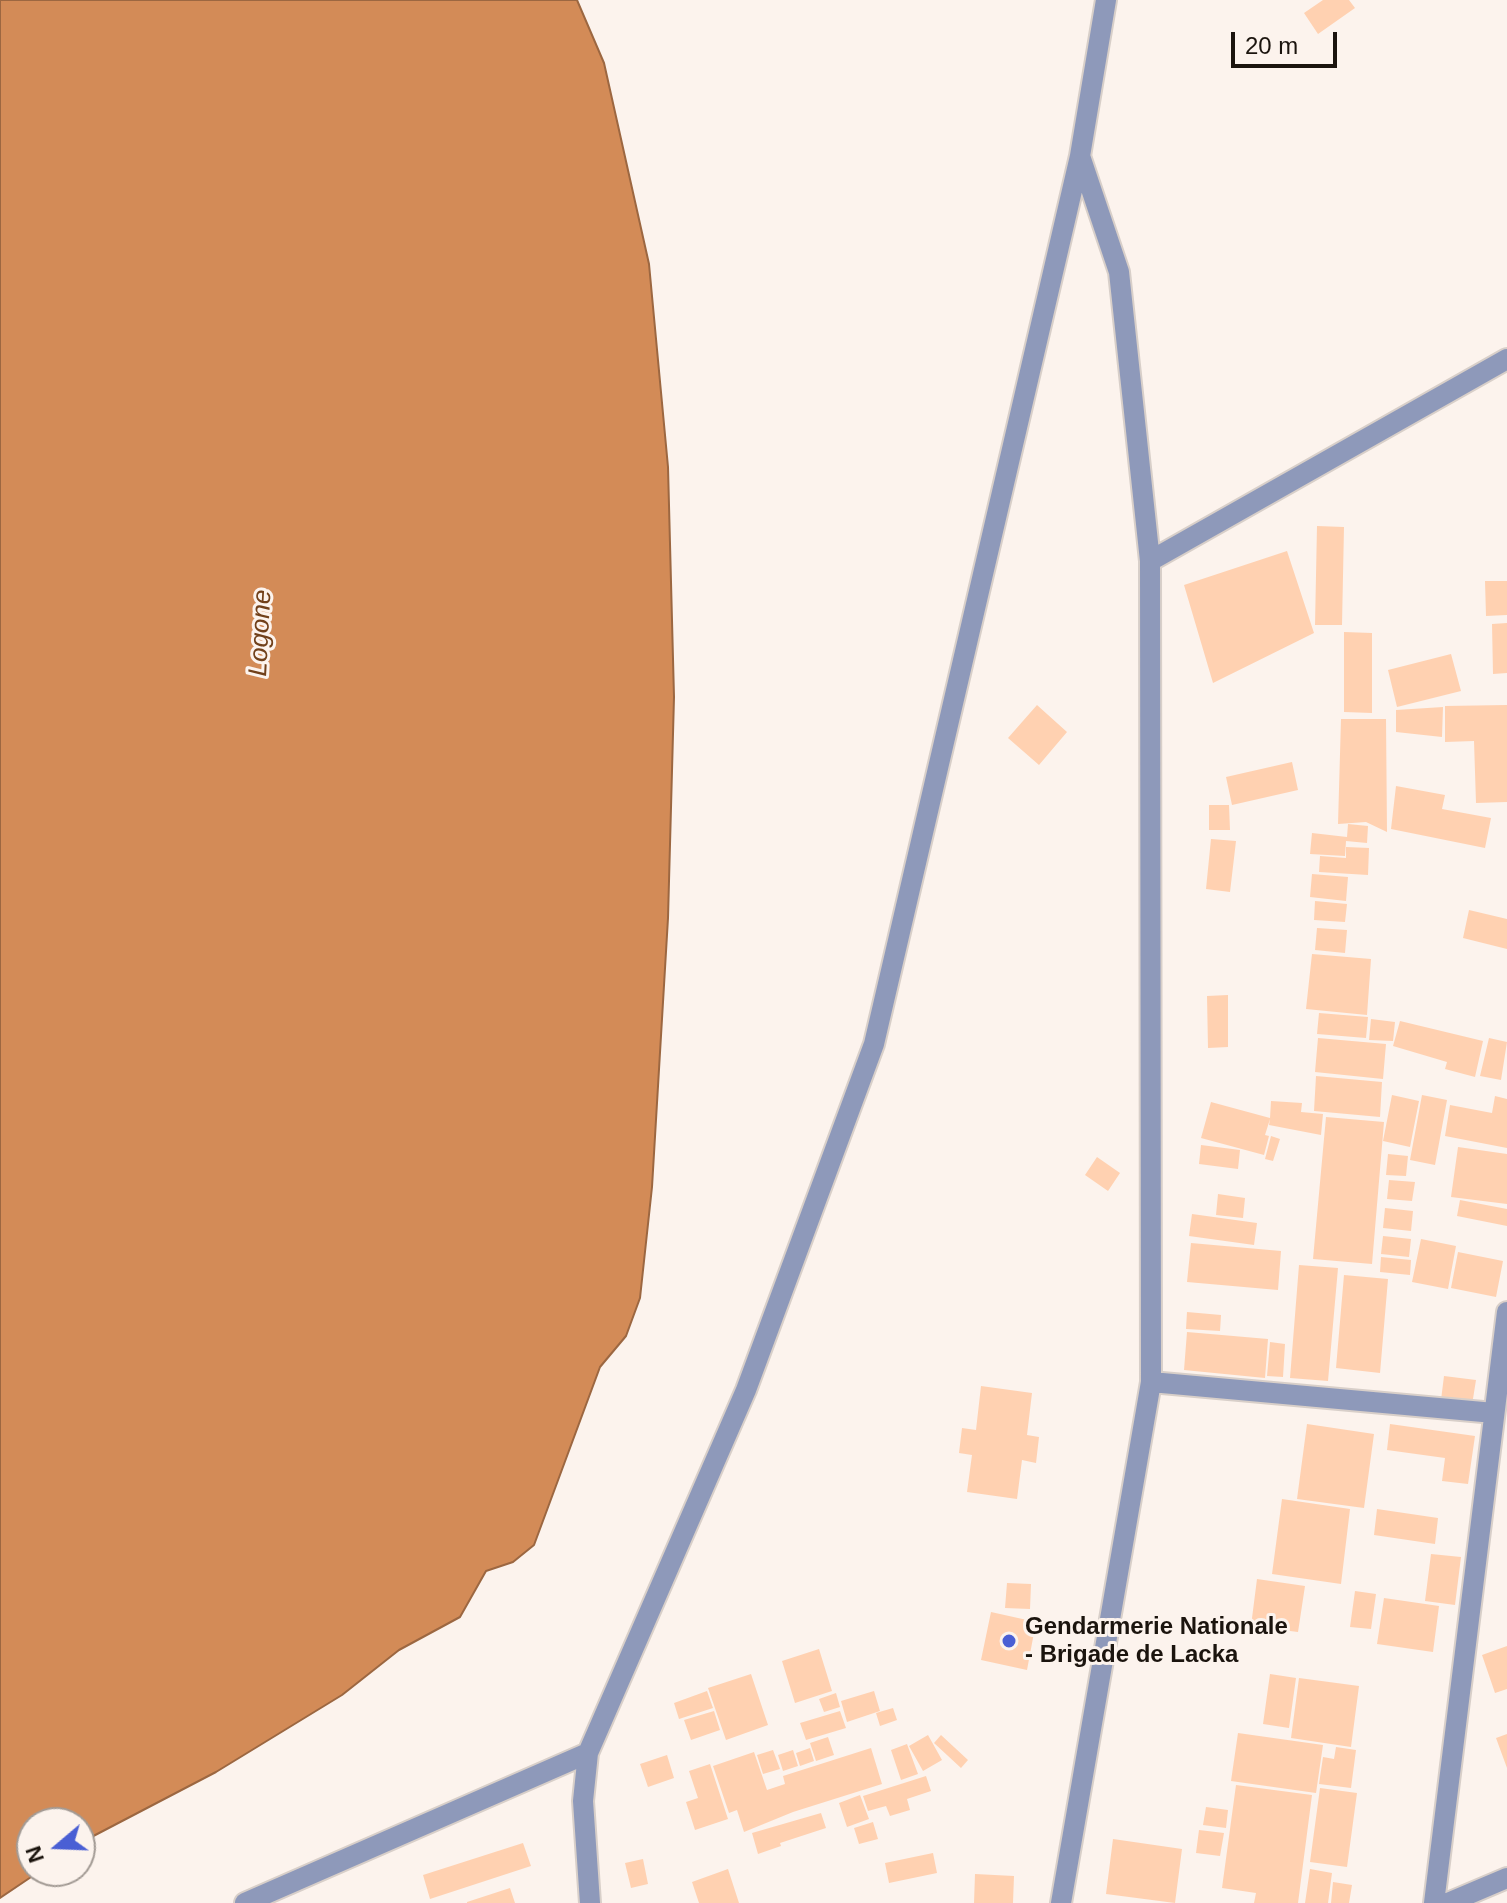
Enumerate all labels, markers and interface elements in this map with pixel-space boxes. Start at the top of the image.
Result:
scale bar [1235,16,1341,66]
text: 20 m [1245,32,1298,59]
water label: Logone [243,589,279,677]
place label: Gendarmerie Nationale - Brigade de Lacka [1025,1613,1288,1669]
marker: Gendarmerie Nationale - Brigade de Lacka [1000,1632,1018,1650]
north arrow [16,1807,96,1887]
text: N [20,1843,49,1866]

